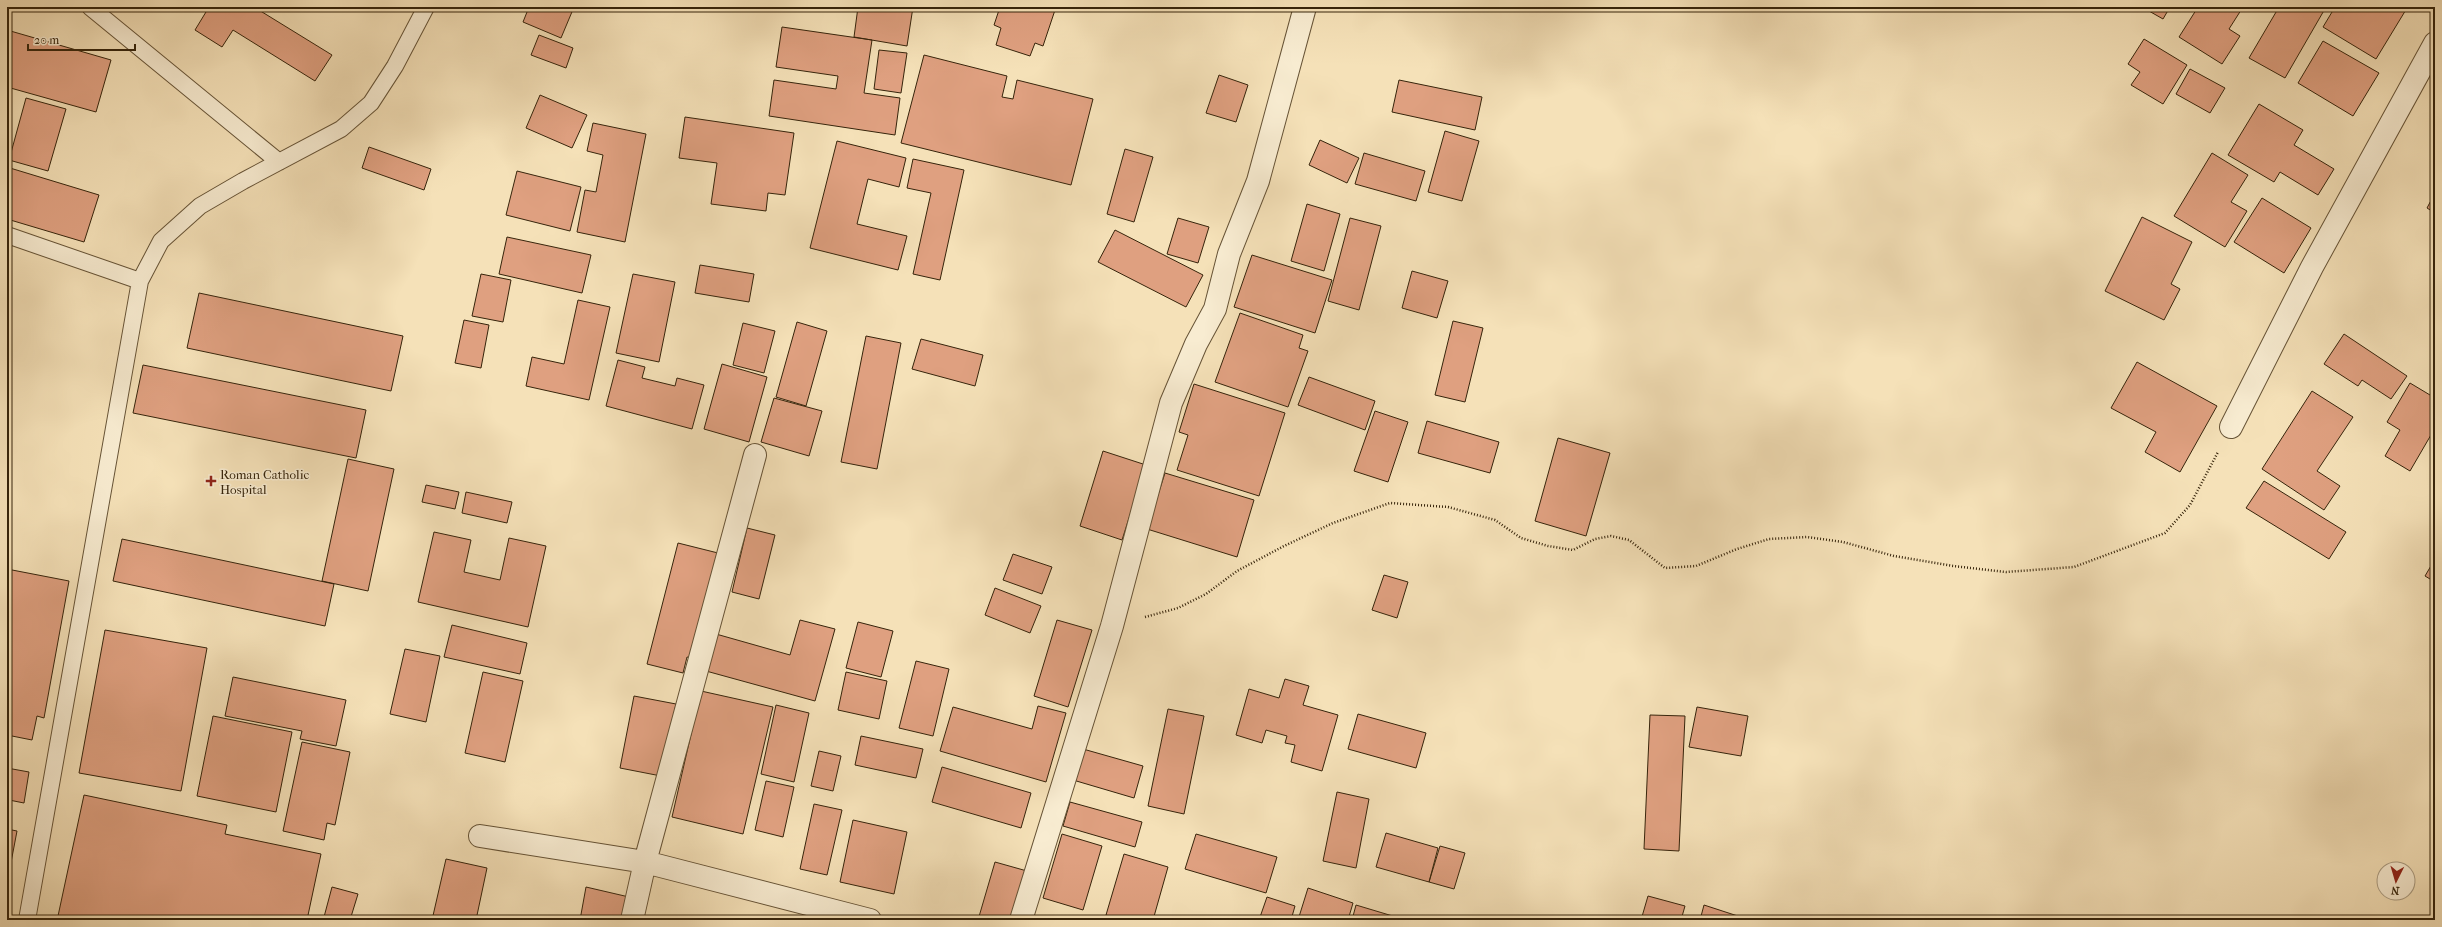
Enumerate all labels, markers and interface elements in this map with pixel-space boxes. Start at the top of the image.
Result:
scale bar [28,26,135,52]
text: 20 m [34,33,59,47]
place label: Roman Catholic Hospital [220,467,309,497]
marker: Roman Catholic Hospital [205,475,217,487]
north arrow [2376,861,2416,901]
text: N [2390,884,2400,897]

